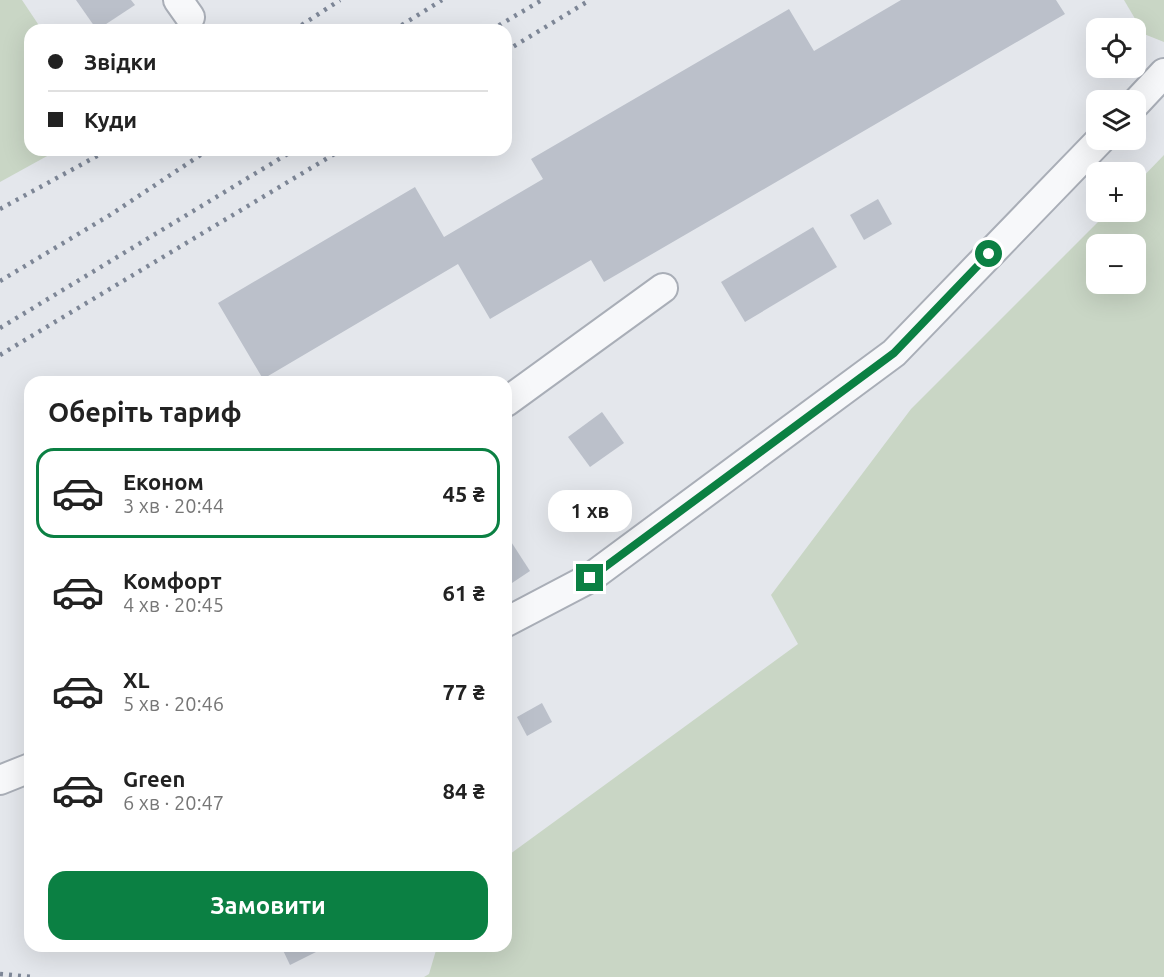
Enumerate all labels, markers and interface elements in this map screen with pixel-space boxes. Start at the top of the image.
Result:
map controls [1086,18,1146,294]
button: locate [1086,18,1146,78]
text: Звідки [84,49,157,74]
button: layers [1086,90,1146,150]
text: Куди [84,107,137,132]
button: + [1086,162,1146,222]
button: − [1086,234,1146,294]
route start [975,240,1002,267]
text: Оберіть тариф [48,397,242,427]
icon: car [51,466,105,520]
text: Економ [123,469,204,494]
text: 45 ₴ [443,481,485,506]
callout: 1 хв [548,491,632,533]
text: 3 хв · 20:44 [123,494,224,517]
text: 1 хв [571,499,609,522]
route end [576,564,603,591]
icon: car [51,565,105,619]
text: Комфорт [123,568,222,593]
text: 61 ₴ [443,580,485,605]
text: 4 хв · 20:45 [123,593,224,616]
icon: car [51,664,105,718]
text: XL [123,667,150,692]
text: 77 ₴ [443,679,485,704]
text: 5 хв · 20:46 [123,692,224,715]
icon: car [51,763,105,817]
text: Green [123,766,185,791]
text: 84 ₴ [443,778,485,803]
text: 6 хв · 20:47 [123,791,224,814]
button: Замовити [48,871,488,940]

